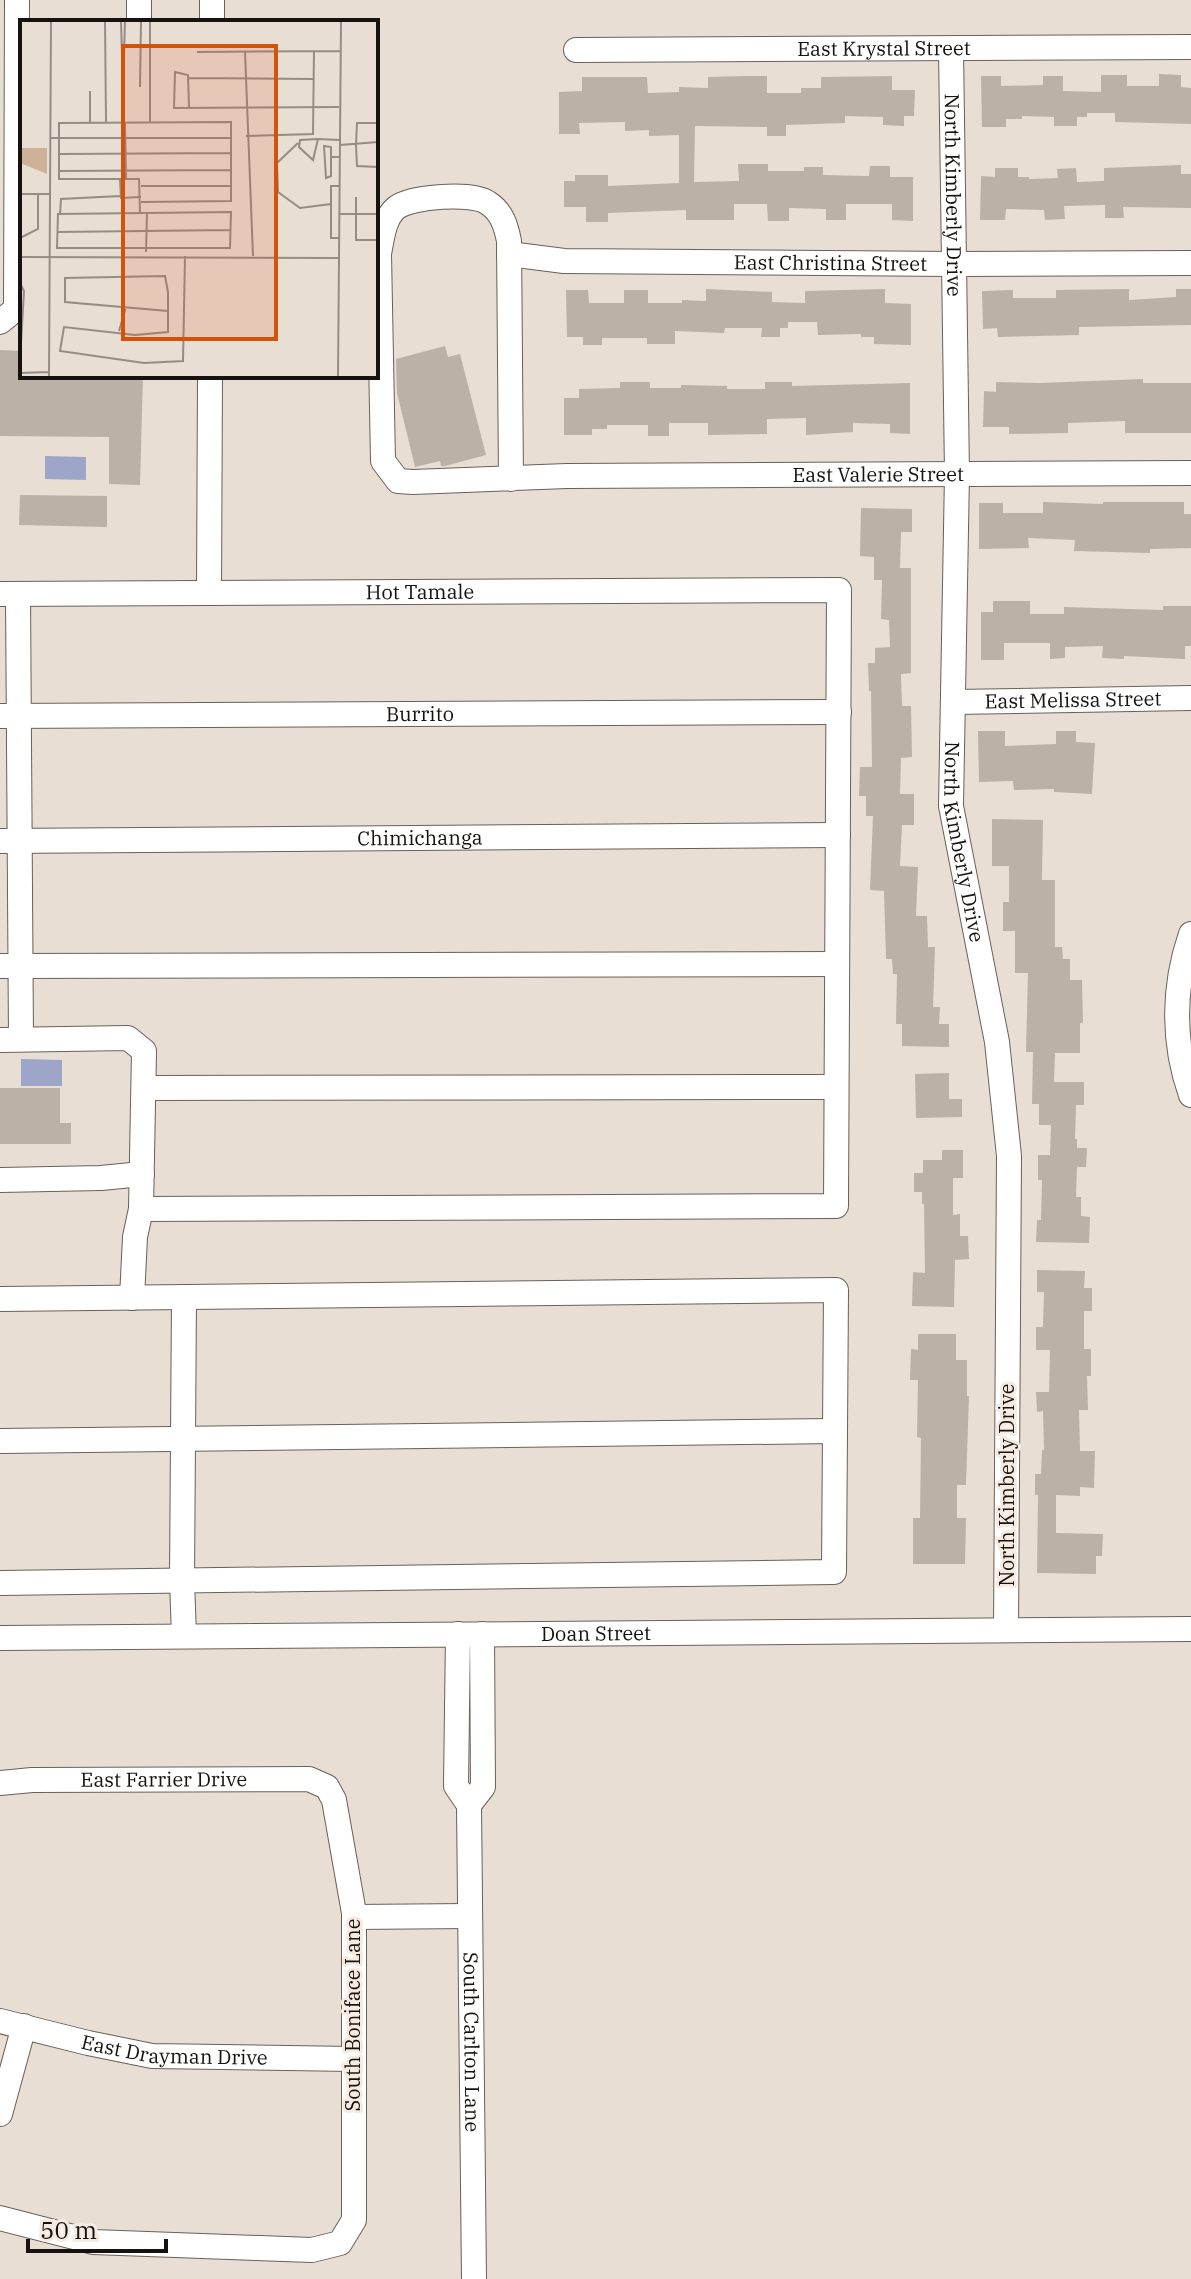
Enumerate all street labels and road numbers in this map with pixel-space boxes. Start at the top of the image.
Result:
street label: East Krystal Street [797,34,971,62]
street label: North Kimberly Drive [939,93,968,297]
street label: East Christina Street [734,248,927,277]
street label: East Valerie Street [792,460,964,488]
street label: Hot Tamale [366,578,474,605]
street label: East Melissa Street [984,685,1162,714]
street label: Burrito [386,700,454,727]
street label: North Kimberly Drive [937,741,991,944]
street label: Chimichanga [357,824,483,851]
street label: North Kimberly Drive [993,1383,1020,1587]
street label: Doan Street [541,1619,651,1647]
street label: East Farrier Drive [81,1765,247,1793]
street label: South Boniface Lane [339,1919,366,2111]
street label: South Carlton Lane [458,1952,486,2132]
street label: East Drayman Drive [79,2028,268,2071]

